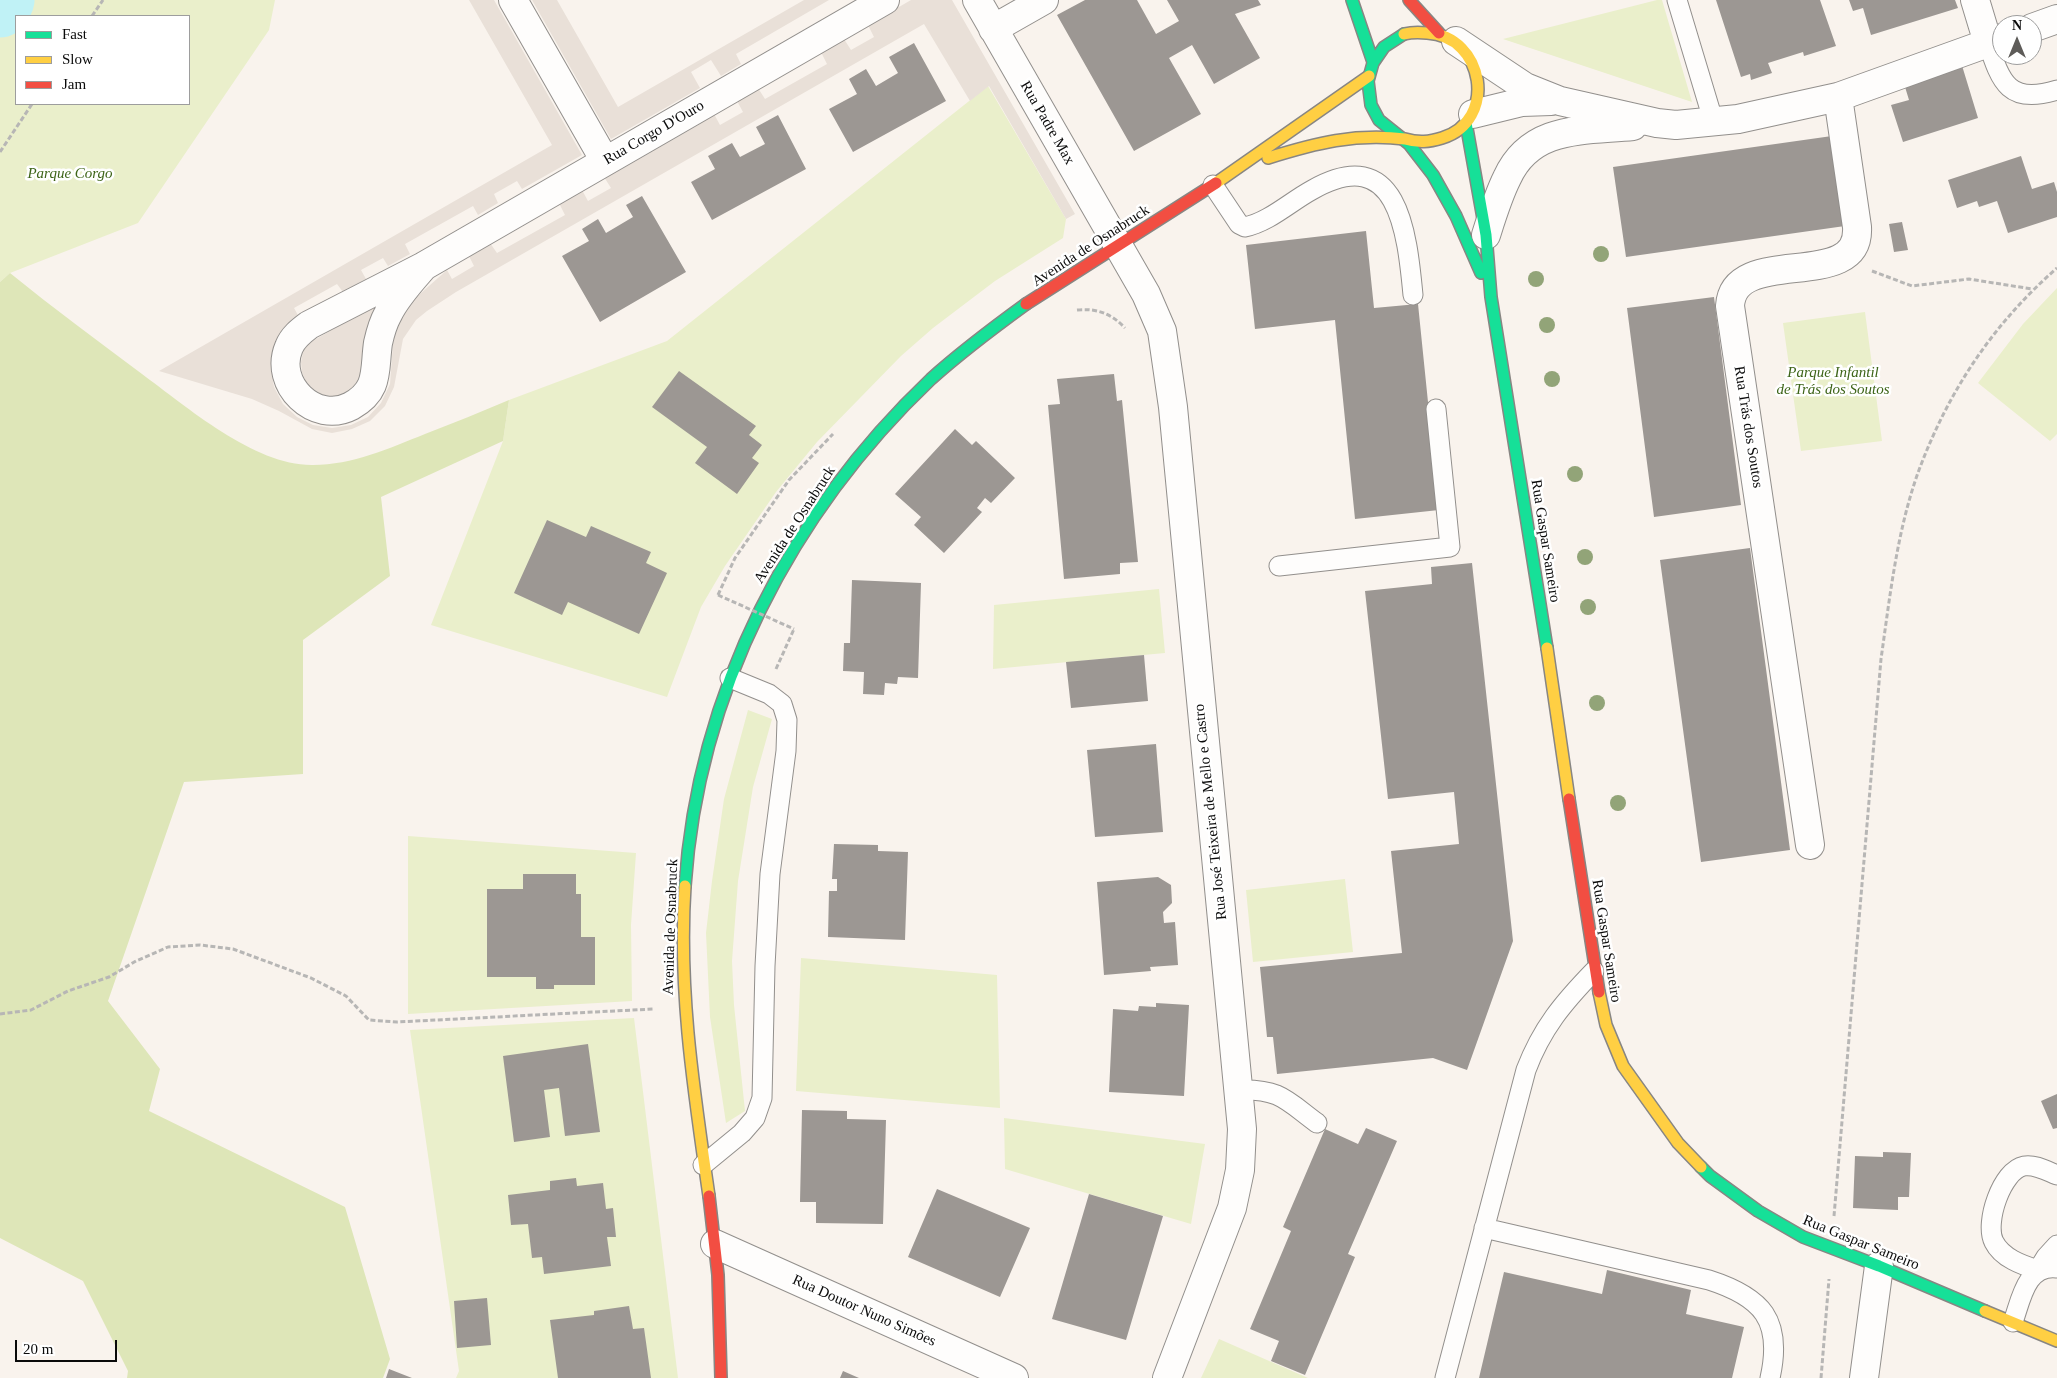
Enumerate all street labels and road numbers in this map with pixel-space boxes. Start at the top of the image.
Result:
street label: Rua Padre Max [1016,78,1078,168]
street label: Rua Corgo D'Ouro [600,97,708,169]
street label: Avenida de Osnabruck [1029,201,1153,291]
street label: Rua Trás dos Soutos [1729,365,1767,489]
street label: Avenida de Osnabruck [750,463,840,587]
street label: Rua Gaspar Sameiro [1526,478,1564,604]
street label: Rua José Teixeira de Mello e Castro [1191,703,1231,921]
street label: Avenida de Osnabruck [660,859,682,995]
street label: Rua Gaspar Sameiro [1587,878,1625,1004]
street label: Rua Gaspar Sameiro [1800,1211,1922,1275]
street label: Rua Doutor Nuno Simões [789,1271,939,1351]

